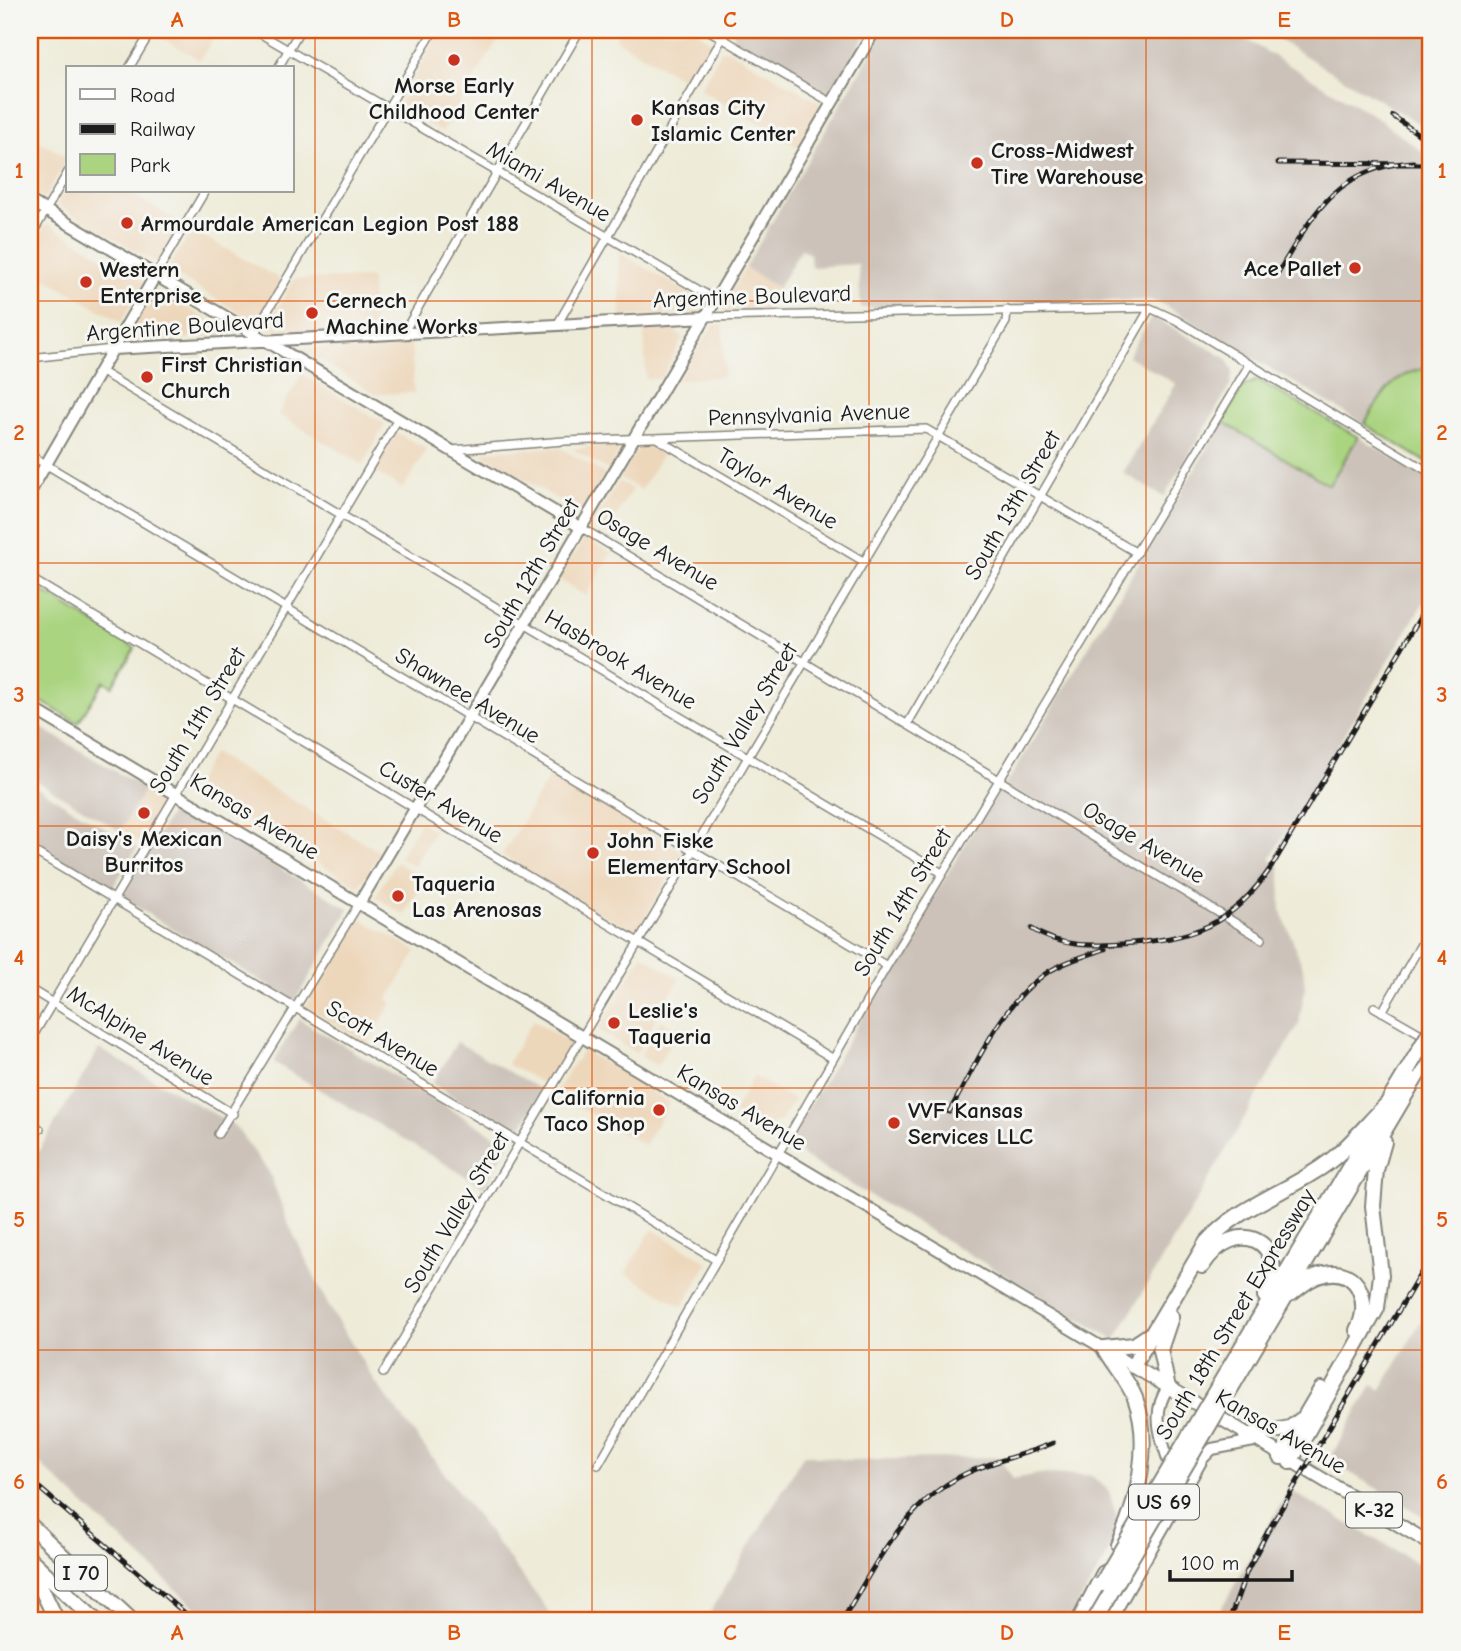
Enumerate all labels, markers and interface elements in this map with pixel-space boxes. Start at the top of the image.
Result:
text: A [171,6,184,33]
text: B [447,6,461,33]
text: C [723,6,737,33]
text: D [1000,6,1014,33]
text: E [1277,6,1291,33]
marker: Morse Early Childhood Center [446,52,462,68]
legend [66,66,294,192]
place label: Morse Early Childhood Center [369,72,540,125]
text: Road [130,83,175,107]
place label: Kansas City Islamic Center [651,94,796,147]
marker: Kansas City Islamic Center [629,112,645,128]
text: Railway [130,117,195,141]
street label: Miami Avenue [482,135,615,228]
place label: Cross-Midwest Tire Warehouse [991,137,1144,190]
text: Park [130,153,170,177]
marker: Cross-Midwest Tire Warehouse [969,155,985,171]
text: 1 [14,157,24,184]
text: 1 [1437,157,1447,184]
place label: Armourdale American Legion Post 188 [141,210,519,237]
marker: Armourdale American Legion Post 188 [119,215,135,231]
place label: Ace Pallet [1244,255,1341,282]
place label: Western Enterprise [100,256,202,309]
marker: Ace Pallet [1347,260,1363,276]
marker: Western Enterprise [78,274,94,290]
street label: Argentine Boulevard [652,280,852,313]
place label: Cernech Machine Works [326,287,478,340]
marker: Cernech Machine Works [304,305,320,321]
street label: Argentine Boulevard [85,306,285,347]
place label: First Christian Church [161,351,303,404]
marker: First Christian Church [139,369,155,385]
street label: Pennsylvania Avenue [707,397,911,432]
text: 2 [13,419,25,446]
text: 2 [1436,419,1448,446]
street label: South 13th Street [959,424,1067,585]
street label: Taylor Avenue [712,442,843,535]
street label: South 12th Street [478,492,586,653]
street label: Osage Avenue [592,502,724,596]
street label: Hasbrook Avenue [540,603,702,715]
street label: South Valley Street [686,637,804,809]
street label: South 11th Street [143,641,252,798]
street label: Shawnee Avenue [390,642,545,749]
text: 3 [13,681,25,708]
text: 3 [1436,681,1448,708]
street label: Custer Avenue [374,754,508,849]
street label: Kansas Avenue [185,767,324,866]
street label: Osage Avenue [1078,795,1210,889]
marker: Daisy's Mexican Burritos [136,805,152,821]
street label: South 14th Street [848,822,958,981]
place label: Daisy's Mexican Burritos [66,825,222,878]
place label: John Fiske Elementary School [607,827,791,880]
marker: John Fiske Elementary School [585,845,601,861]
place label: Taqueria Las Arenosas [412,870,542,923]
marker: Taqueria Las Arenosas [390,888,406,904]
text: 4 [14,944,25,971]
text: 4 [1437,944,1448,971]
street label: McAlpine Avenue [62,979,219,1091]
street label: Scott Avenue [322,994,444,1083]
place label: Leslie's Taqueria [628,997,711,1050]
marker: Leslie's Taqueria [606,1015,622,1031]
street label: Kansas Avenue [672,1058,811,1157]
place label: California Taco Shop [544,1084,645,1137]
place label: VVF Kansas Services LLC [908,1097,1033,1150]
marker: California Taco Shop [651,1102,667,1118]
marker: VVF Kansas Services LLC [886,1115,902,1131]
street label: South Valley Street [398,1126,516,1298]
street label: South 18th Street Expressway [1150,1183,1321,1445]
text: 5 [13,1206,25,1233]
text: 5 [1436,1206,1448,1233]
street label: Kansas Avenue [1211,1383,1351,1480]
text: 6 [13,1468,25,1495]
text: 6 [1436,1468,1448,1495]
road number: US 69 [1129,1484,1199,1520]
road number: K-32 [1346,1492,1402,1528]
scale bar [1170,1539,1293,1583]
text: 100 m [1181,1551,1239,1575]
road number: I 70 [55,1556,107,1590]
text: A [171,1619,184,1646]
text: B [447,1619,461,1646]
text: C [723,1619,737,1646]
text: D [1000,1619,1014,1646]
text: E [1277,1619,1291,1646]

